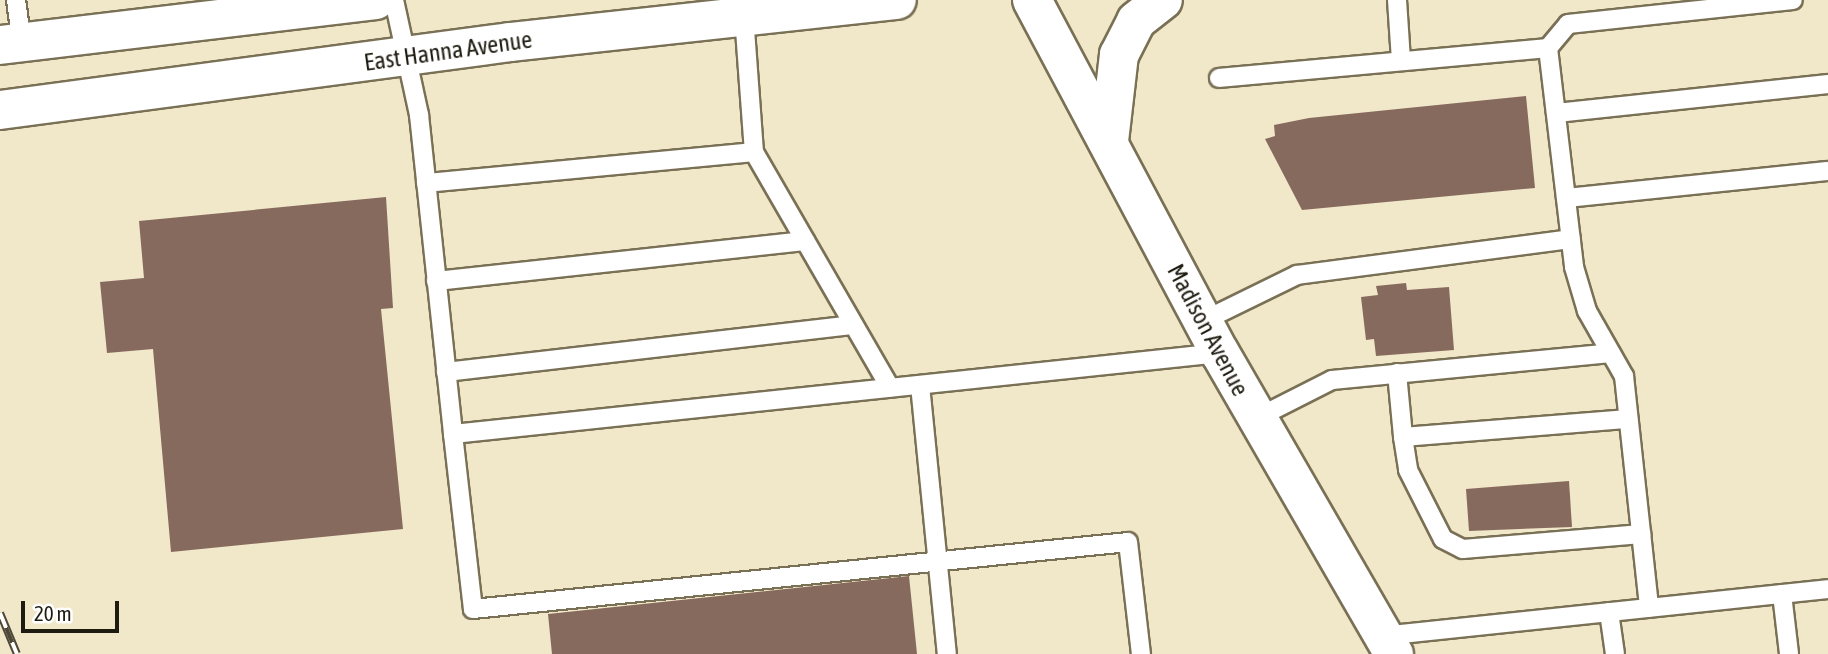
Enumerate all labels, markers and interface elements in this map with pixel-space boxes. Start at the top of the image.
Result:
street label: East Hanna Avenue [362,25,534,77]
street label: Madison Avenue [1161,259,1255,401]
scale bar [24,588,122,632]
text: 20 m [34,601,72,625]

